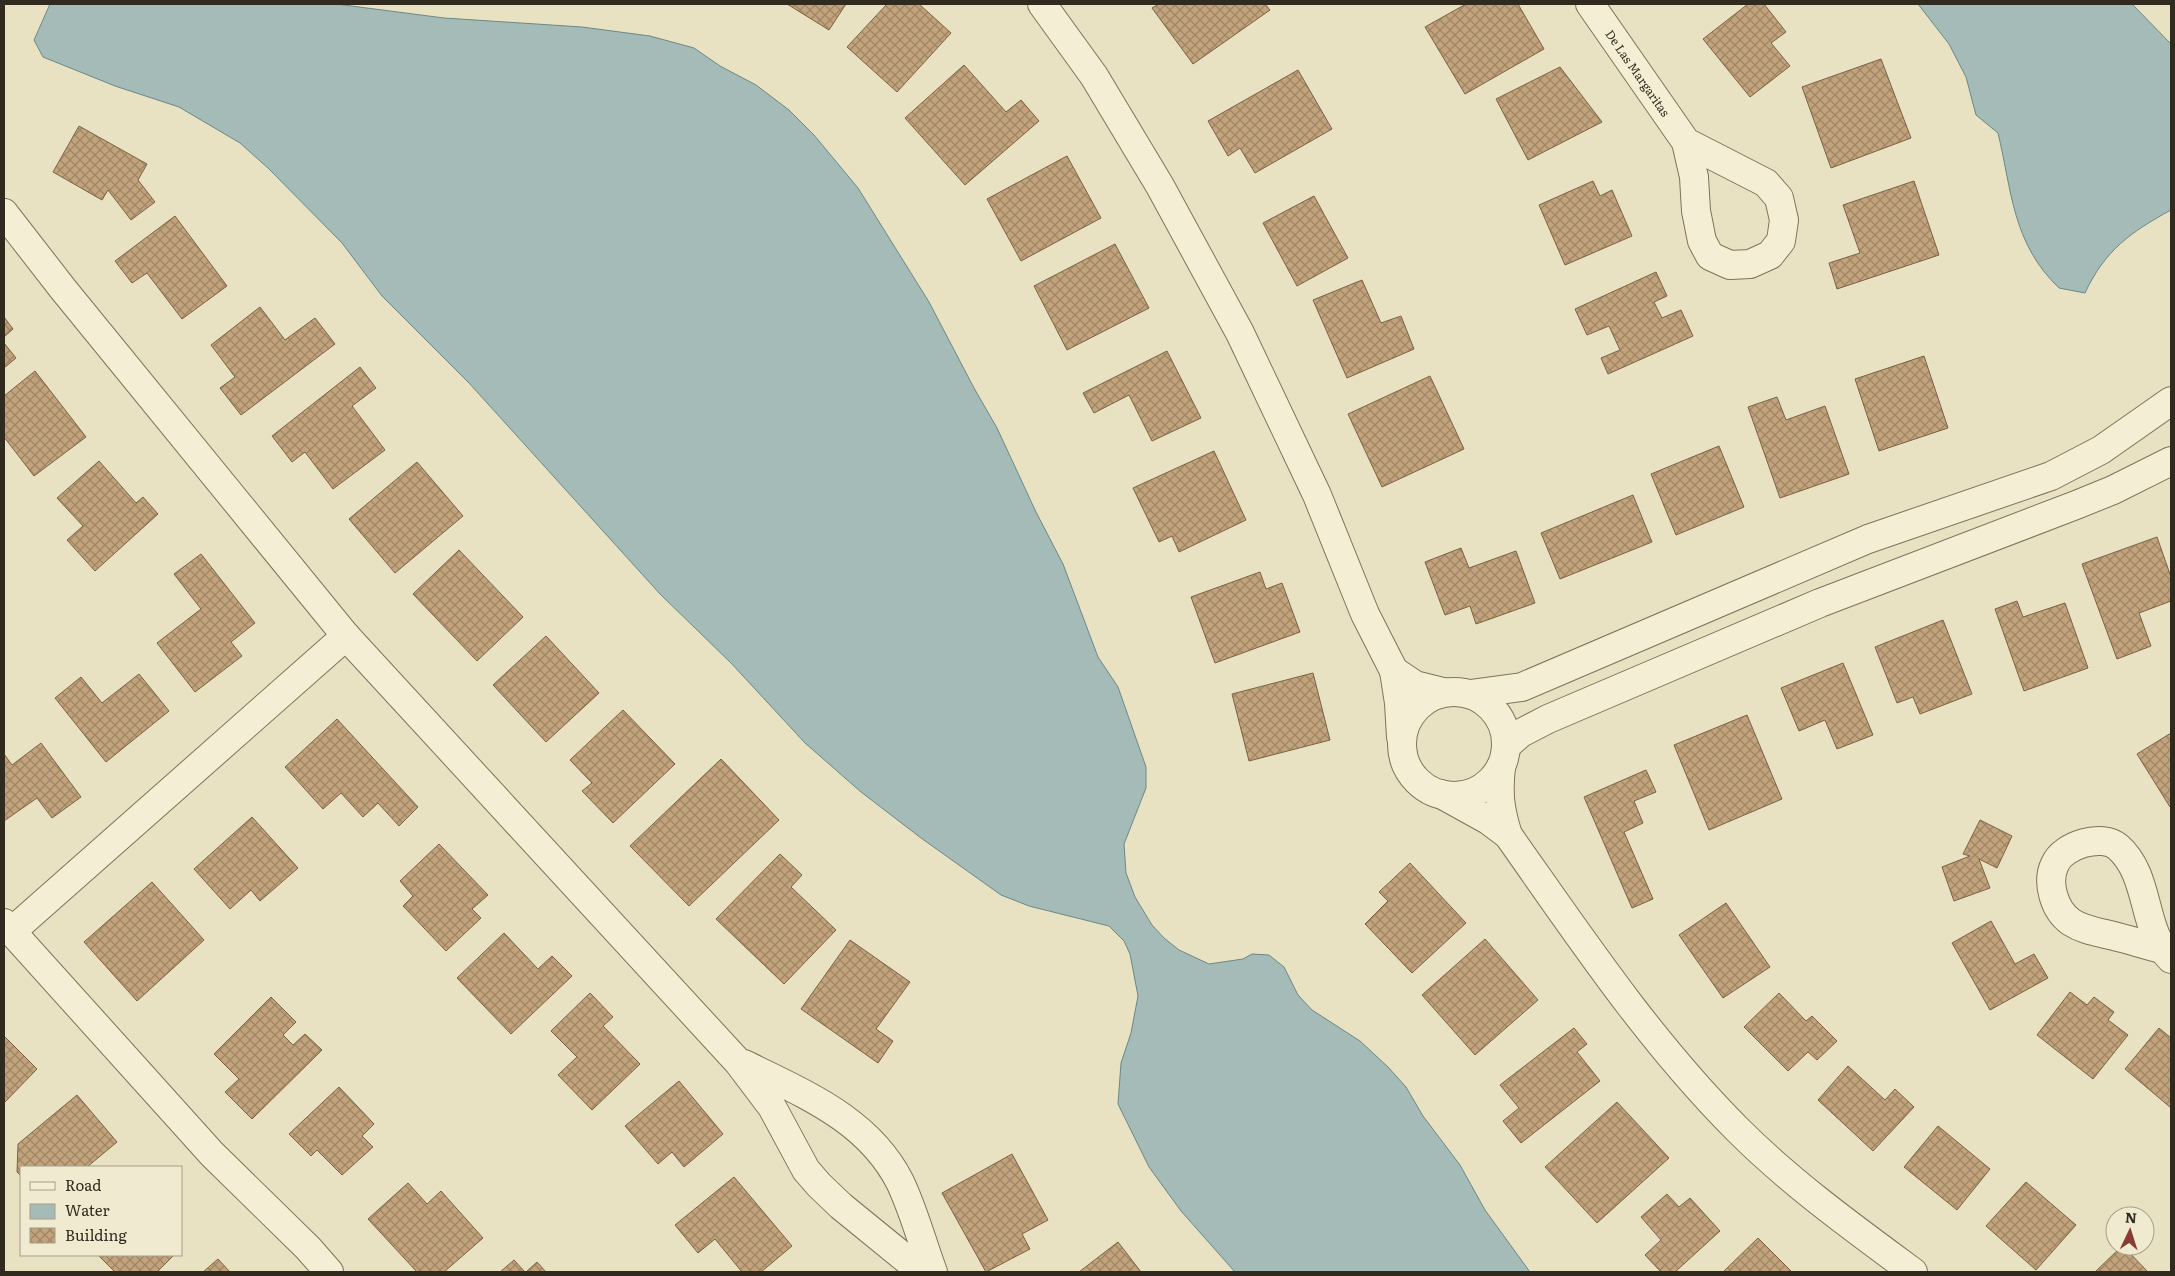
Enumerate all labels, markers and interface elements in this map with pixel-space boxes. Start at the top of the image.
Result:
street label: De Las Margaritas [1601,26,1675,121]
legend [20,1166,182,1256]
text: Road [65,1173,101,1196]
text: Water [65,1198,110,1221]
north arrow [2105,1206,2155,1256]
text: N [2124,1207,2138,1227]
text: Building [65,1223,127,1246]

